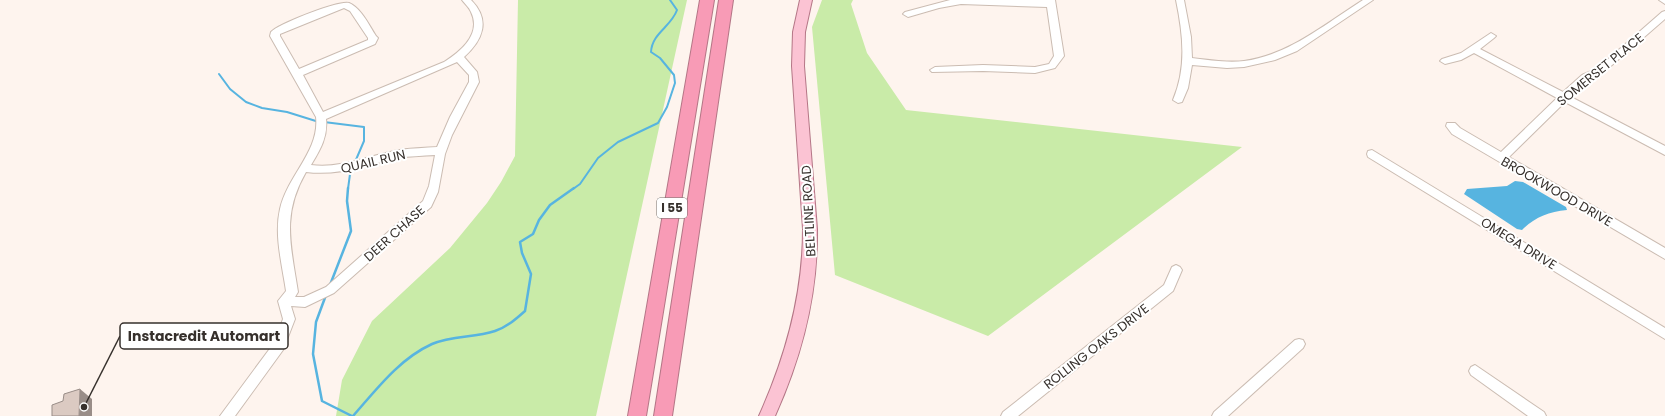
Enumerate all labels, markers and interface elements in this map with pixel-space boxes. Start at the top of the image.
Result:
street label: SOMERSET PLACE [1553,28,1648,110]
street label: QUAIL RUN [339,145,407,178]
street label: BROOKWOOD DRIVE [1498,152,1616,231]
street label: BELTLINE ROAD [797,165,820,257]
road number: I 55 [657,198,687,218]
street label: DEER CHASE [360,201,429,266]
street label: OMEGA DRIVE [1477,213,1560,274]
street label: ROLLING OAKS DRIVE [1040,299,1153,394]
callout: Instacredit Automart [120,323,288,349]
text: Instacredit Automart [128,326,280,346]

